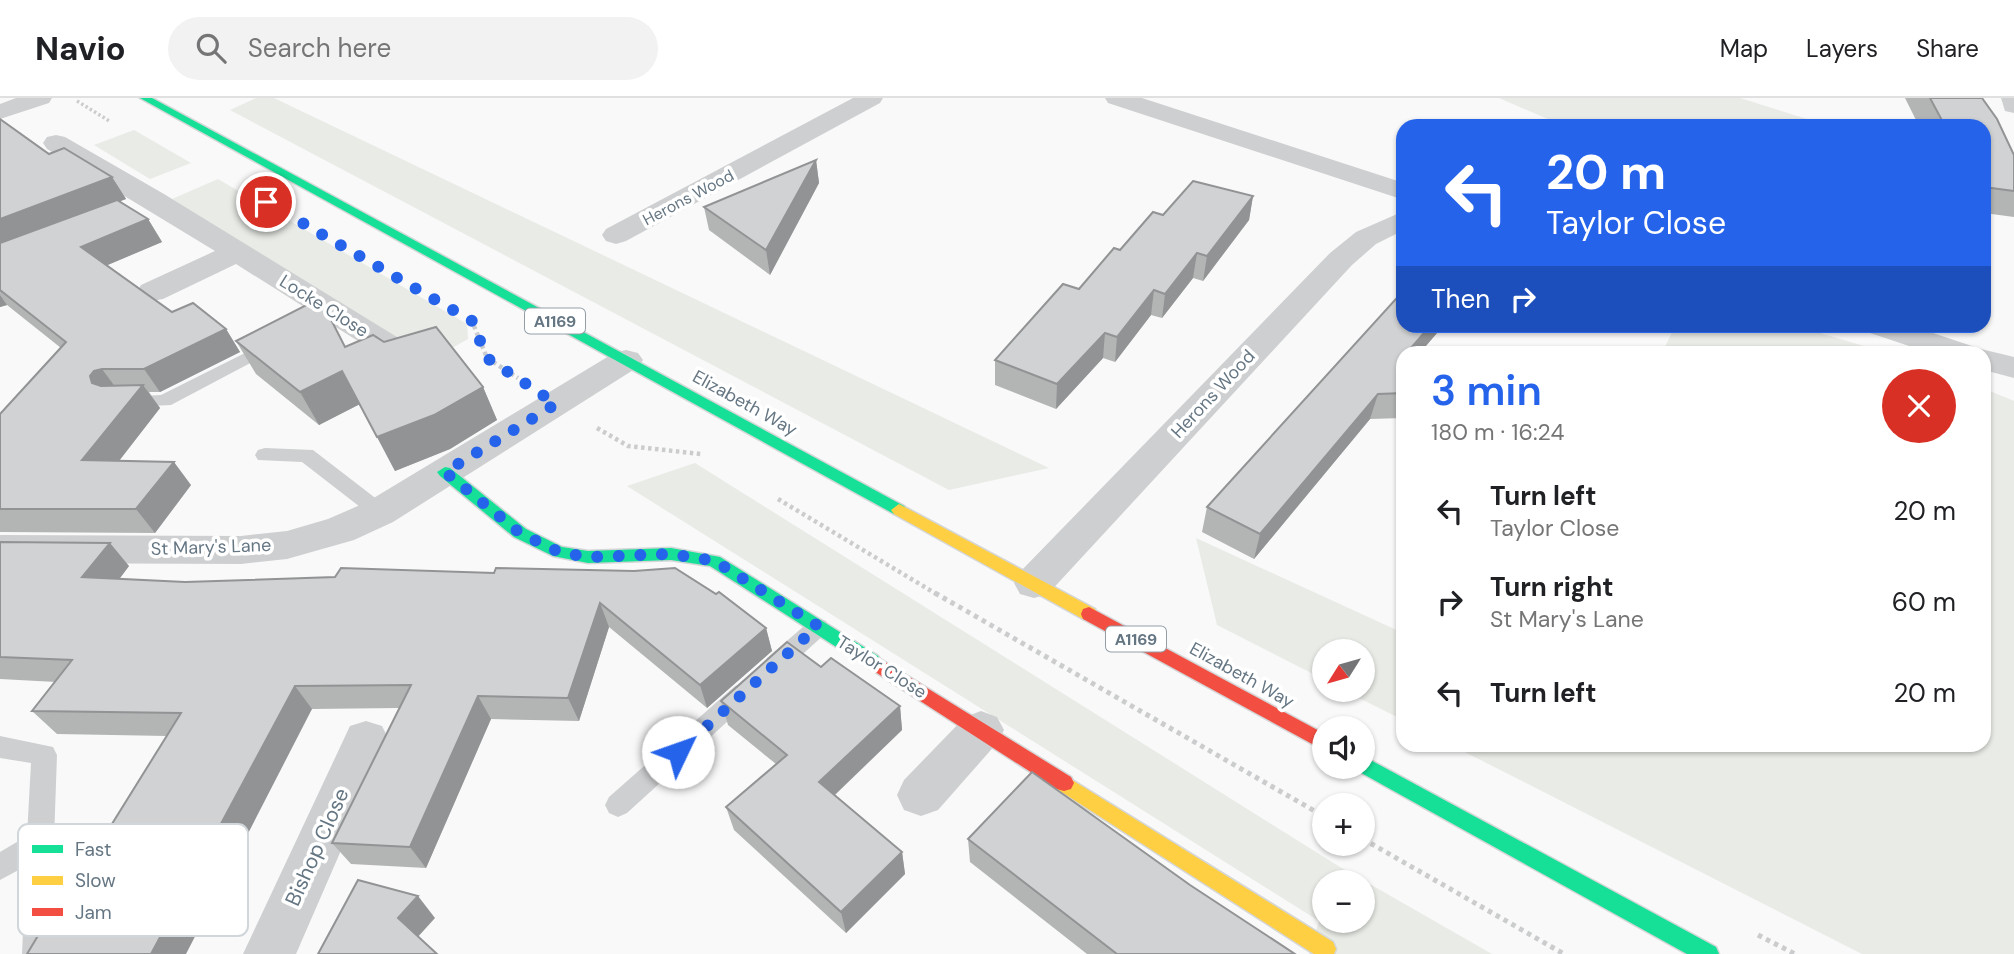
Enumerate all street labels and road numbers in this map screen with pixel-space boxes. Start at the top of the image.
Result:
street label: Herons Wood [639,165,737,230]
street label: Locke Close [275,269,373,343]
road number: A1169 [525,308,585,334]
street label: Herons Wood [1166,345,1260,443]
street label: Elizabeth Way [688,364,802,442]
street label: St Mary's Lane [150,533,272,561]
road number: A1169 [1106,626,1166,652]
street label: Taylor Close [833,630,931,704]
street label: Elizabeth Way [1185,636,1299,714]
street label: Bishop Close [279,784,355,910]

